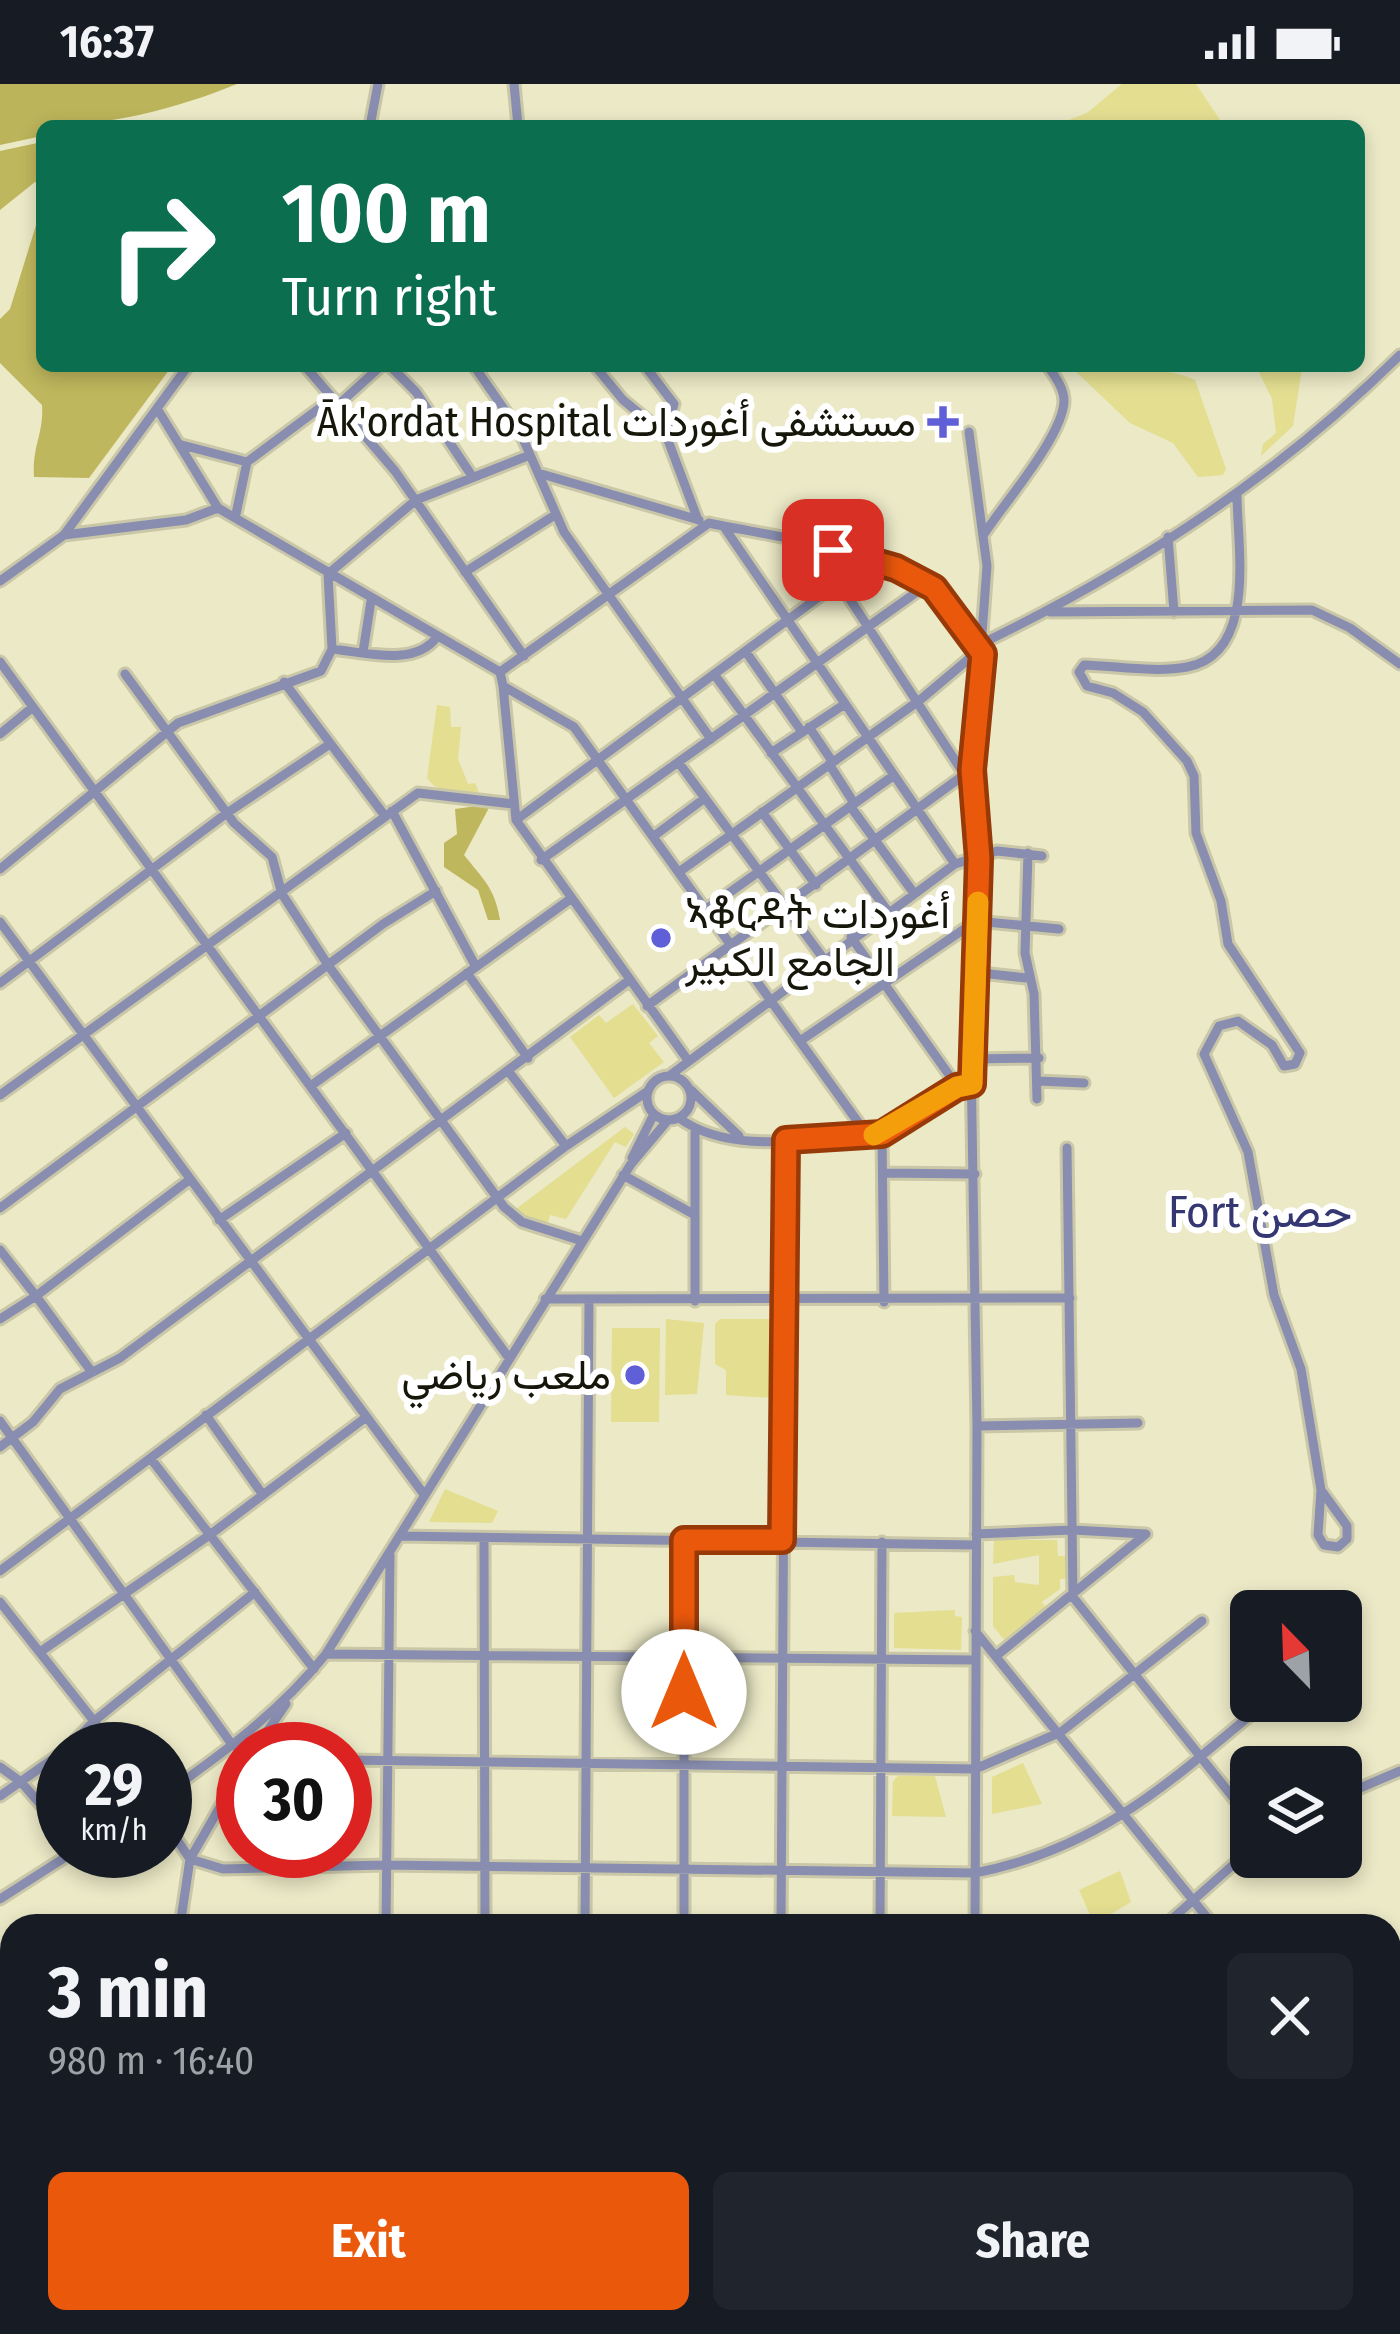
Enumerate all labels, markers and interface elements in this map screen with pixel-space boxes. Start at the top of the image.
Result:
text: 16:37 [60,15,154,69]
text: 100 m [282,163,491,264]
icon: right [84,168,240,324]
text: Turn right [282,265,497,329]
place label: Āk'ordat Hospital مستشفى أغوردات [317,397,916,448]
marker: Āk'ordat Hospital مستشفى أغوردات [927,406,959,438]
pin [782,499,884,601]
icon: arrive [800,517,866,583]
place label: ኣቆርዳት أغوردات الجامع الكبير [684,889,950,990]
marker: ኣቆርዳት أغوردات الجامع الكبير [648,925,674,951]
district label: Fort حصن [1168,1185,1352,1239]
place label: ملعب رياضي [401,1350,611,1409]
marker: ملعب رياضي [622,1362,648,1388]
north arrow [1230,1590,1362,1722]
map controls [1230,1590,1362,1878]
position arrow [621,1629,747,1755]
speed limit sign: 30 [216,1722,372,1878]
button: layers [1230,1746,1362,1878]
text: 29 [85,1749,143,1821]
text: km/h [81,1812,147,1848]
text: 3 min [48,1950,208,2036]
button: close [1227,1953,1353,2079]
text: 980 m · 16:40 [48,2038,254,2084]
button: Exit [48,2172,689,2310]
button: Share [713,2172,1353,2310]

